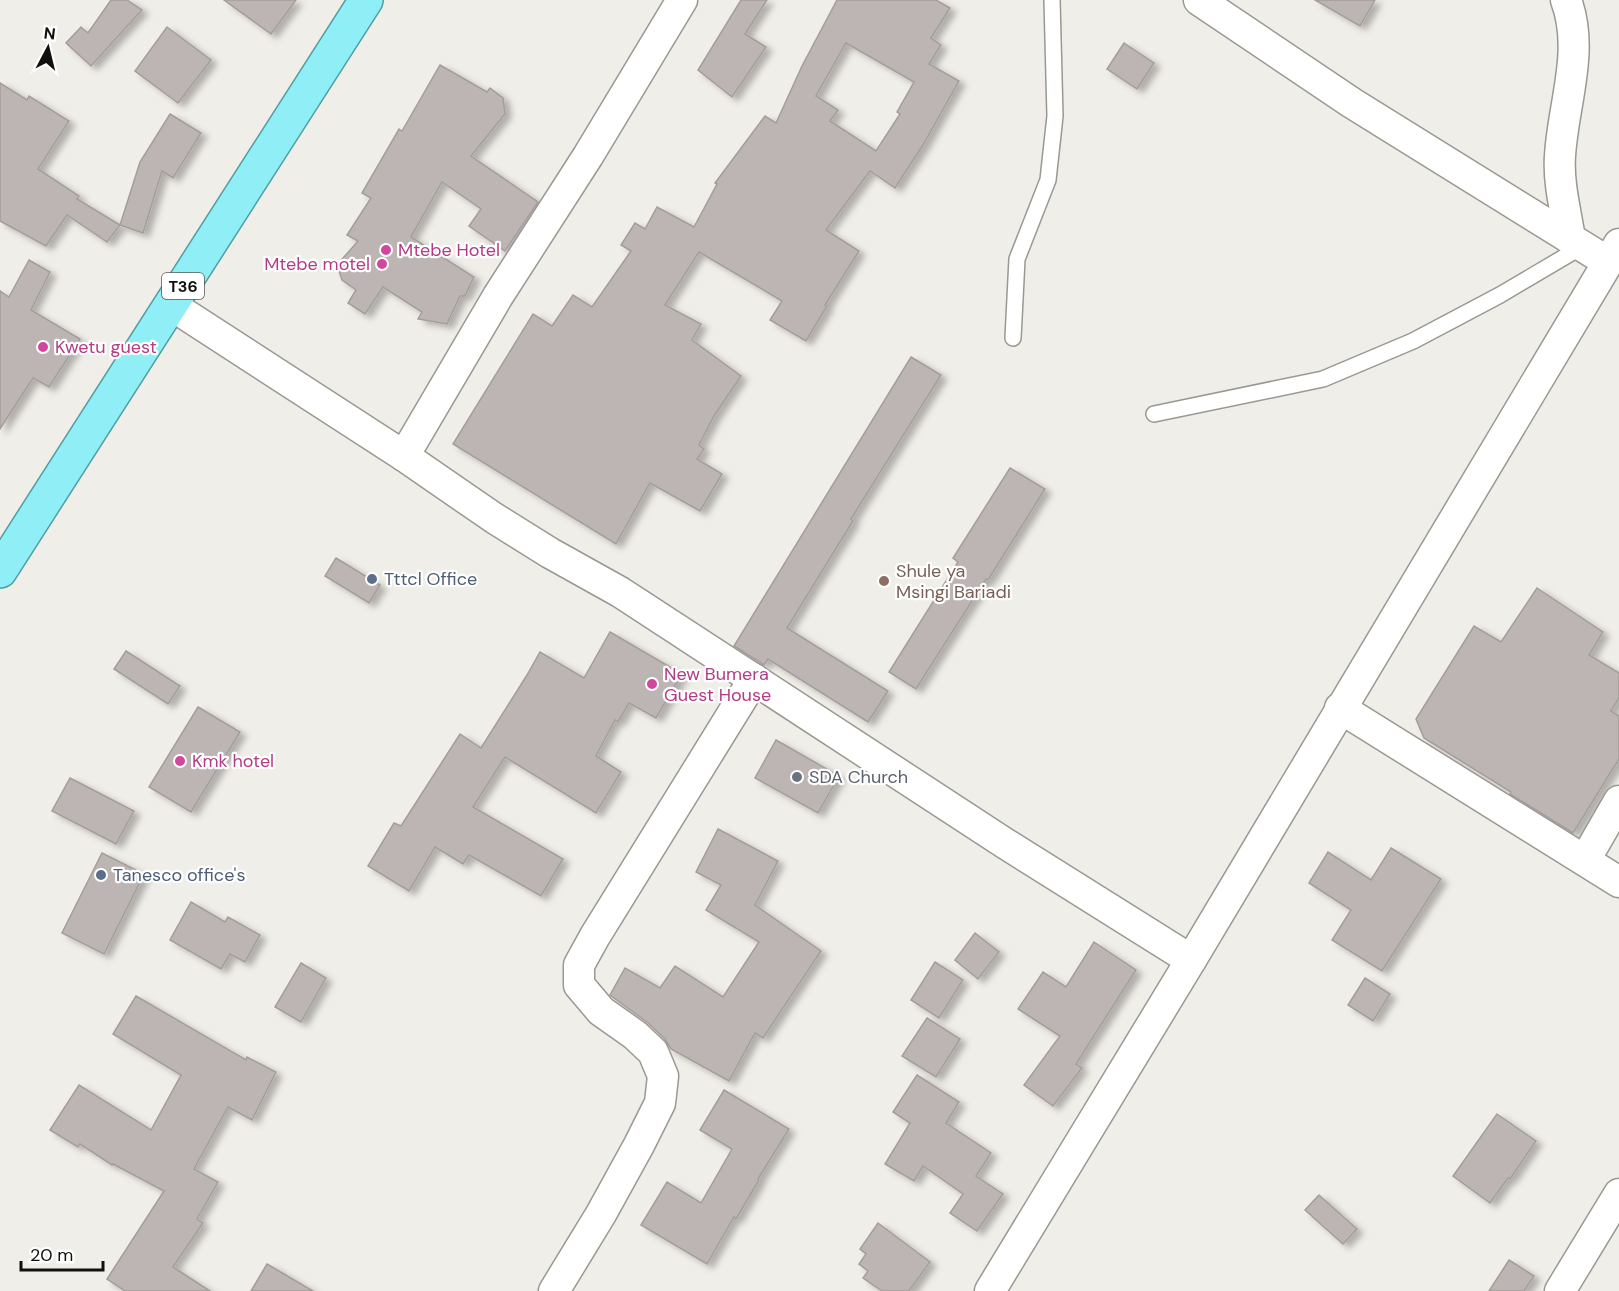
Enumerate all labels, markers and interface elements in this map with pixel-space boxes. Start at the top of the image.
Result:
north arrow [18,18,78,78]
text: N [43,22,57,45]
place label: Mtebe Hotel [398,238,500,262]
marker: Mtebe Hotel [379,243,393,257]
place label: Mtebe motel [264,252,370,276]
marker: Mtebe motel [375,257,389,271]
road number: T36 [162,273,204,299]
place label: Kwetu guest [55,335,157,359]
marker: Kwetu guest [36,340,50,354]
place label: Shule ya Msingi Bariadi [896,559,1011,604]
place label: Tttcl Office [384,567,477,591]
marker: Tttcl Office [365,572,379,586]
marker: Shule ya Msingi Bariadi [877,574,891,588]
place label: New Bumera Guest House [664,662,771,707]
marker: New Bumera Guest House [645,677,659,691]
place label: Kmk hotel [192,749,274,773]
marker: Kmk hotel [173,754,187,768]
place label: SDA Church [809,765,908,789]
marker: SDA Church [790,770,804,784]
place label: Tanesco office's [113,863,245,887]
marker: Tanesco office's [94,868,108,882]
scale bar [21,1234,104,1272]
text: 20 m [30,1243,73,1267]

